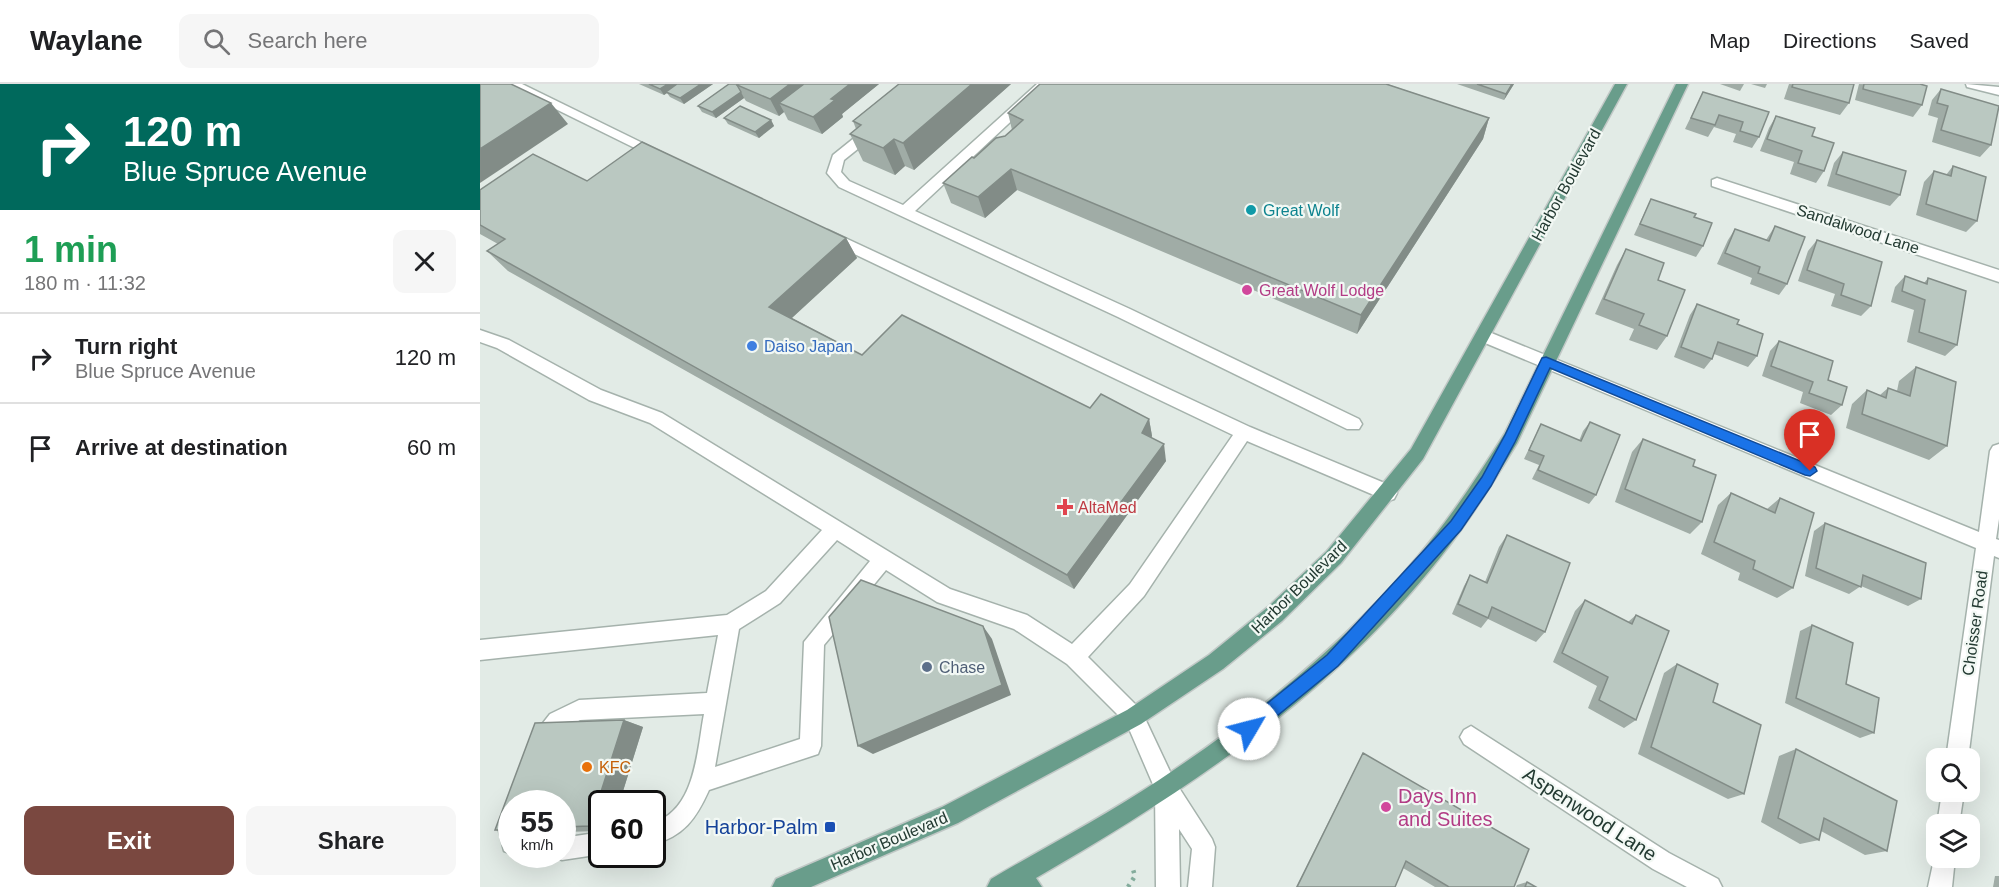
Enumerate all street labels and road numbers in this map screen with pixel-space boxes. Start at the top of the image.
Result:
street label: Harbor Boulevard [1528,126,1604,244]
street label: Sandalwood Lane [1794,201,1922,257]
street label: Harbor Boulevard [1248,537,1350,637]
street label: Choisser Road [1959,569,1991,677]
street label: Aspenwood Lane [1519,763,1661,865]
street label: Harbor Boulevard [828,809,950,873]

